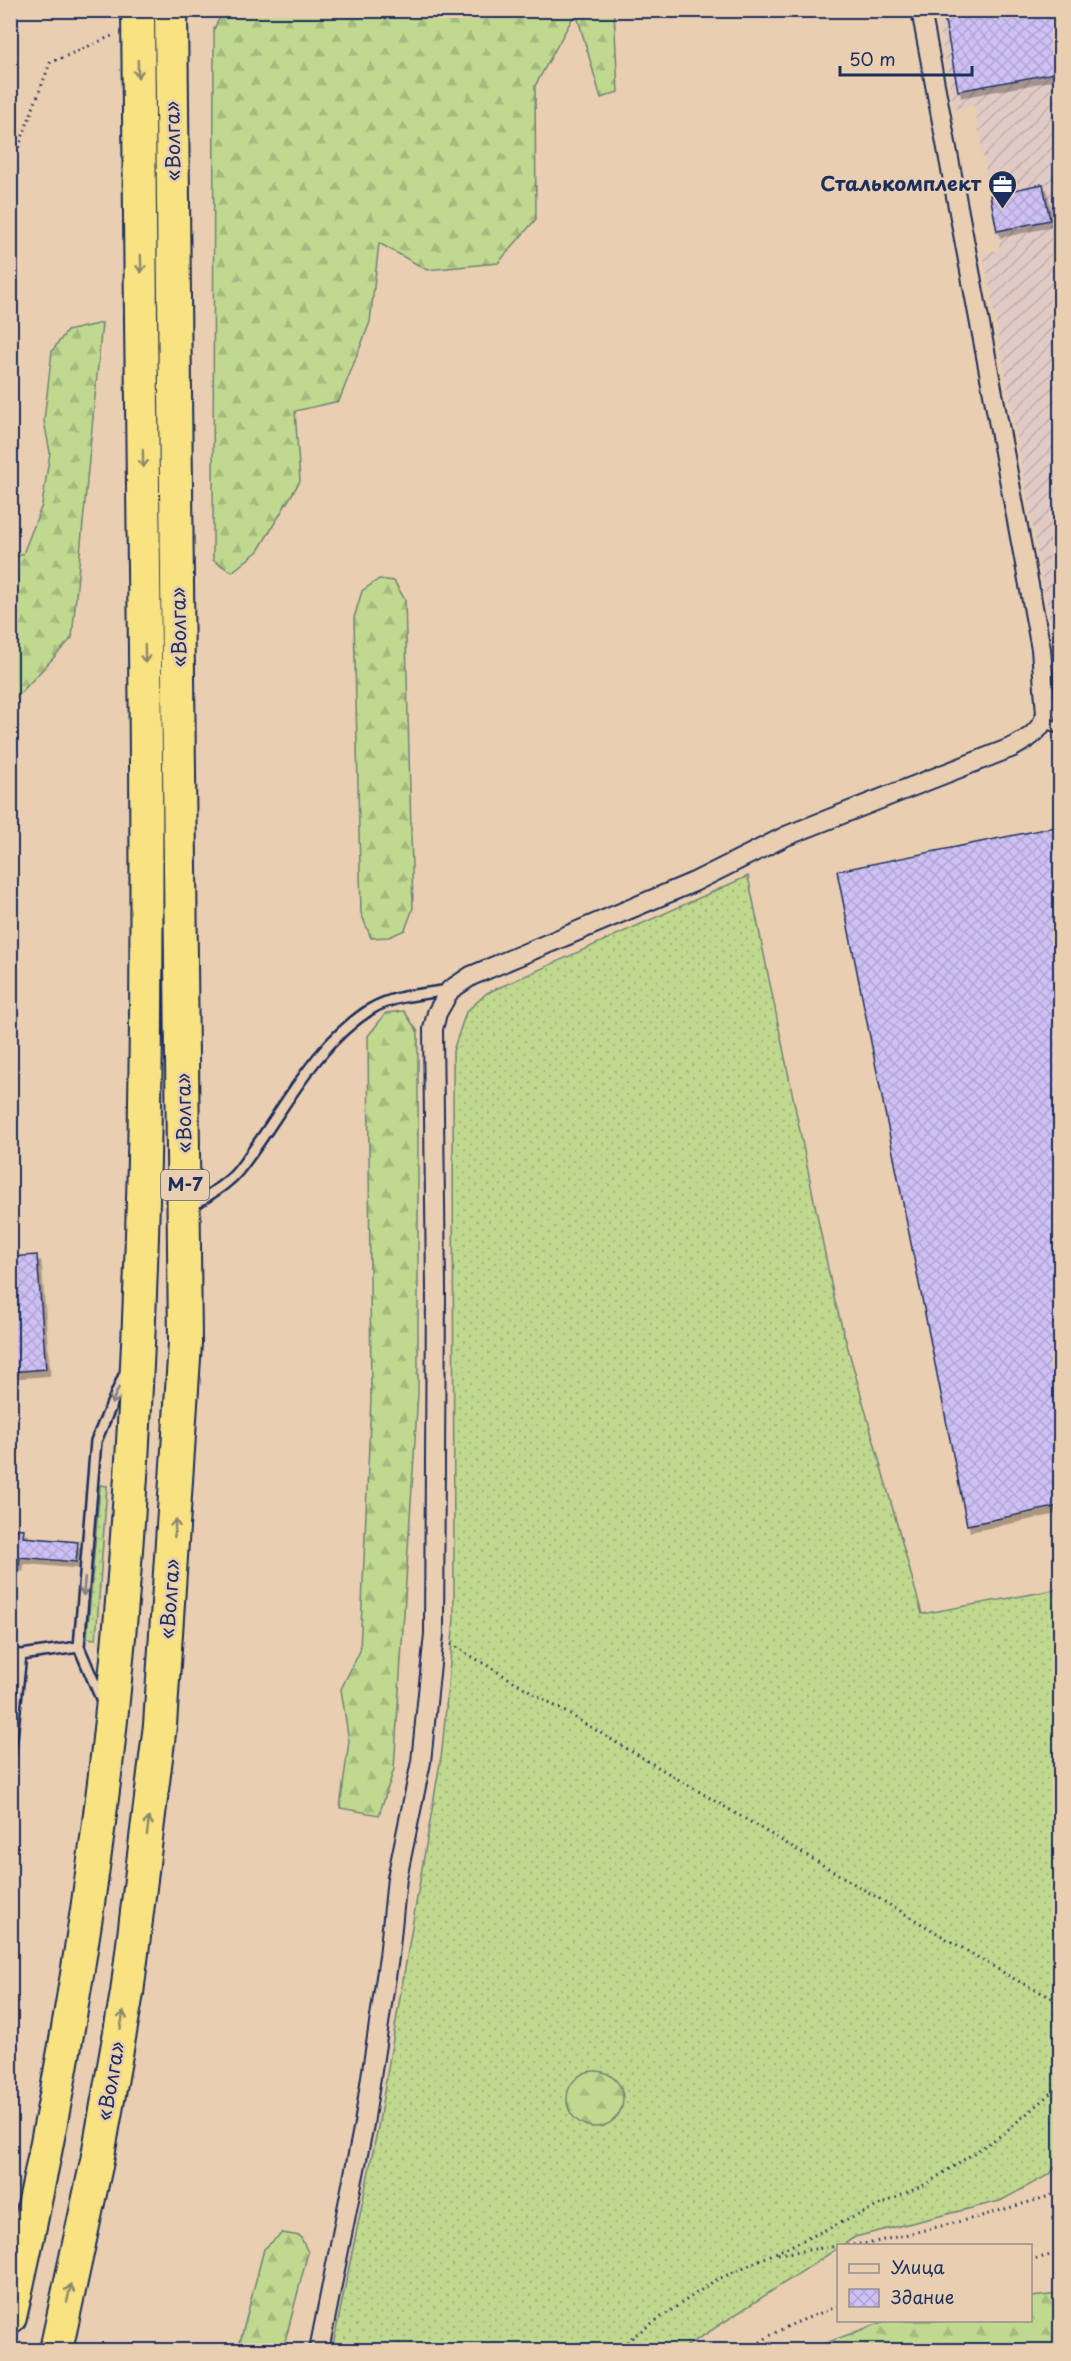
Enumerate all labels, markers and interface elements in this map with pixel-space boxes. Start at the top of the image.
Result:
scale bar [840,39,972,77]
text: 50 m [849,45,896,72]
one-way arrow [133,58,144,78]
street label: «Волга» [156,101,188,181]
place label: Сталькомплект [820,168,982,198]
office icon: Сталькомплект [986,168,1018,210]
one-way arrow [135,253,146,273]
one-way arrow [137,448,149,468]
street label: «Волга» [162,587,194,667]
one-way arrow [139,643,151,663]
street label: «Волга» [167,1073,199,1153]
road number: М-7 [161,1170,209,1200]
one-way arrow [109,1386,120,1405]
one-way arrow [170,1518,181,1538]
street label: «Волга» [151,1558,187,1640]
one-way arrow [78,1576,89,1596]
one-way arrow [142,1817,153,1837]
one-way arrow [117,2010,128,2030]
street label: «Волга» [88,2039,132,2123]
legend [837,2244,1032,2322]
text: Улица [891,2253,945,2280]
text: Здание [891,2283,954,2310]
one-way arrow [63,2284,75,2303]

